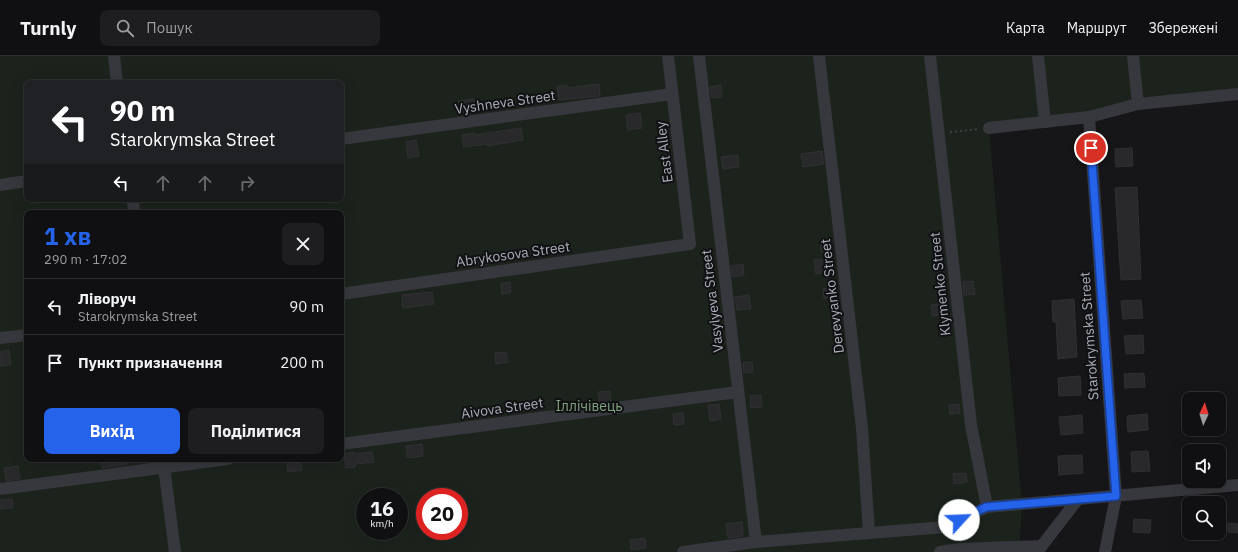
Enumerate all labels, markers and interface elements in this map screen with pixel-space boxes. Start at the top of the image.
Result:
search box [100,10,380,46]
text: Turnly [20,16,76,40]
icon: search [114,17,136,39]
text: Пошук [146,18,193,37]
text: Карта [1006,19,1045,37]
text: Маршрут [1067,19,1127,37]
text: Збережені [1149,19,1218,37]
street label: Vyshneva Street [453,86,557,118]
text: 90 m [110,92,175,129]
icon: left [44,96,96,148]
street label: East Alley [651,120,677,184]
text: Starokrymska Street [110,128,275,151]
pin [1074,131,1108,165]
icon: arrive [1080,137,1102,159]
icon: left [110,172,132,194]
icon: ahead [152,172,174,194]
icon: ahead [194,172,216,194]
icon: right [236,172,258,194]
text: 1 хв [44,220,91,252]
button: close [282,223,324,265]
street label: Klymenko Street [926,231,954,337]
street label: Abrykosova Street [455,237,571,271]
street label: Derevyanko Street [816,237,848,354]
street label: Vasylyeva Street [697,249,727,353]
text: 290 m · 17:02 [44,251,127,268]
street label: Starokrymska Street [1076,271,1102,401]
text: Ліворуч [78,289,136,308]
icon: left [44,296,66,318]
text: 90 m [289,297,324,316]
text: Starokrymska Street [78,308,197,325]
icon: arrive [44,352,66,374]
text: Пункт призначення [78,353,223,372]
text: 200 m [280,353,324,372]
north arrow [1182,392,1226,436]
map controls [1182,392,1226,540]
street label: Aivova Street [460,393,544,423]
park label: Іллічівець [555,397,623,415]
button: Вихід [44,408,180,454]
button: Поділитися [188,408,324,454]
button: sound [1182,444,1226,488]
speed limit sign: 20 [416,488,468,540]
text: 16 [370,495,394,522]
button: search [1182,496,1226,540]
position arrow [938,499,980,541]
text: km/h [370,517,394,530]

